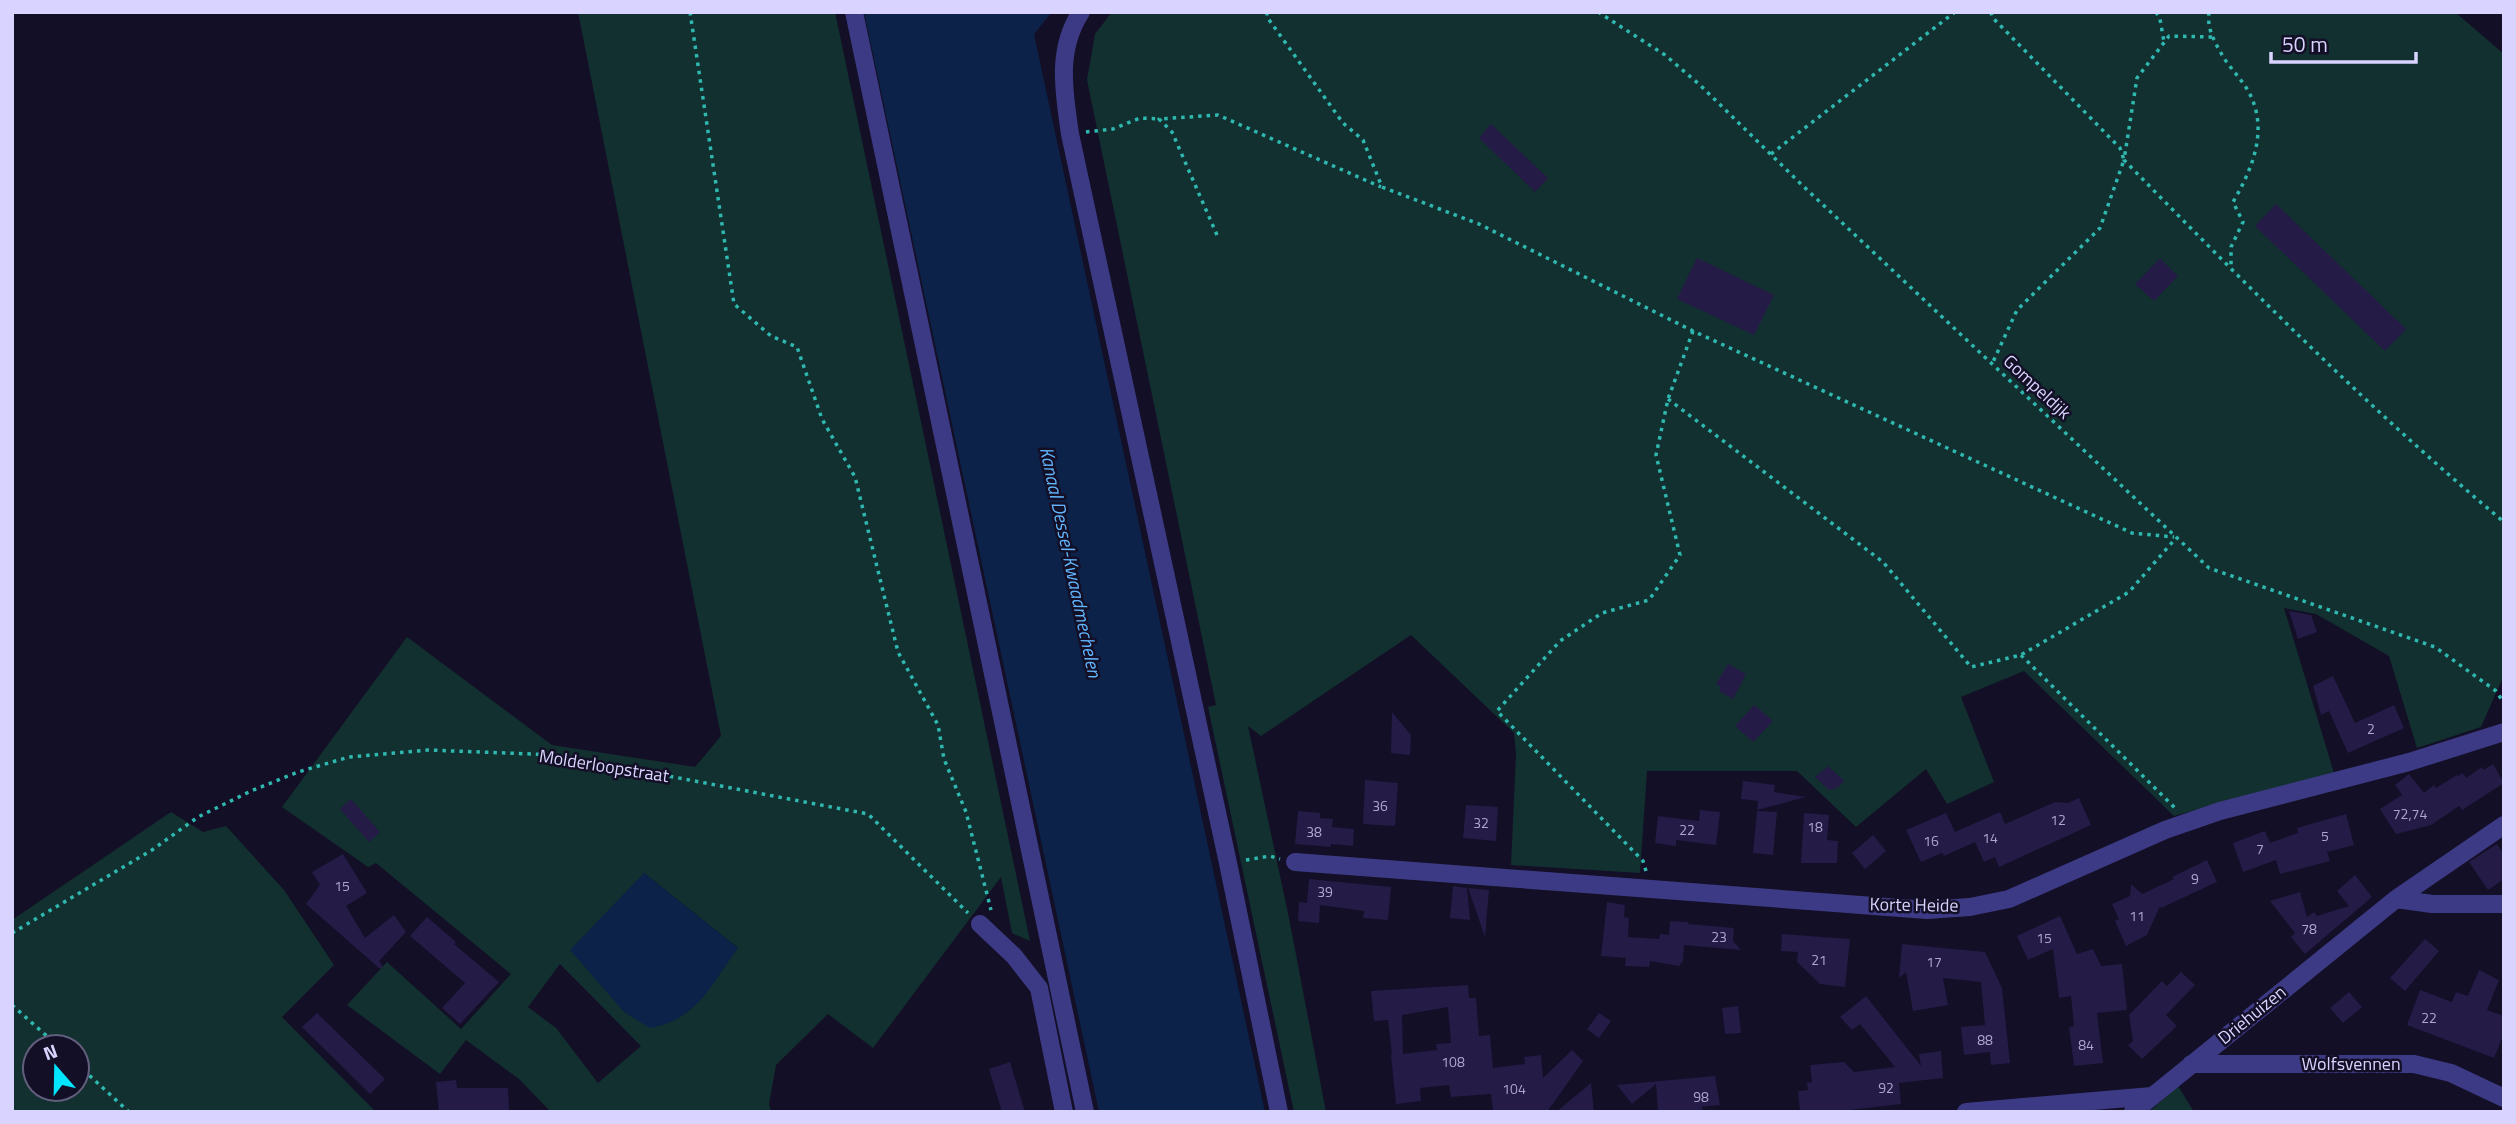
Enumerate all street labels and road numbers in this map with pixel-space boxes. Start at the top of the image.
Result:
street label: Gompeldijk [1997,348,2078,426]
street label: Molderloopstraat [537,742,672,789]
street label: Korte Heide [1869,890,1959,919]
street label: Driehuizen [2212,979,2292,1051]
street label: Wolfsvennen [2301,1050,2401,1077]

